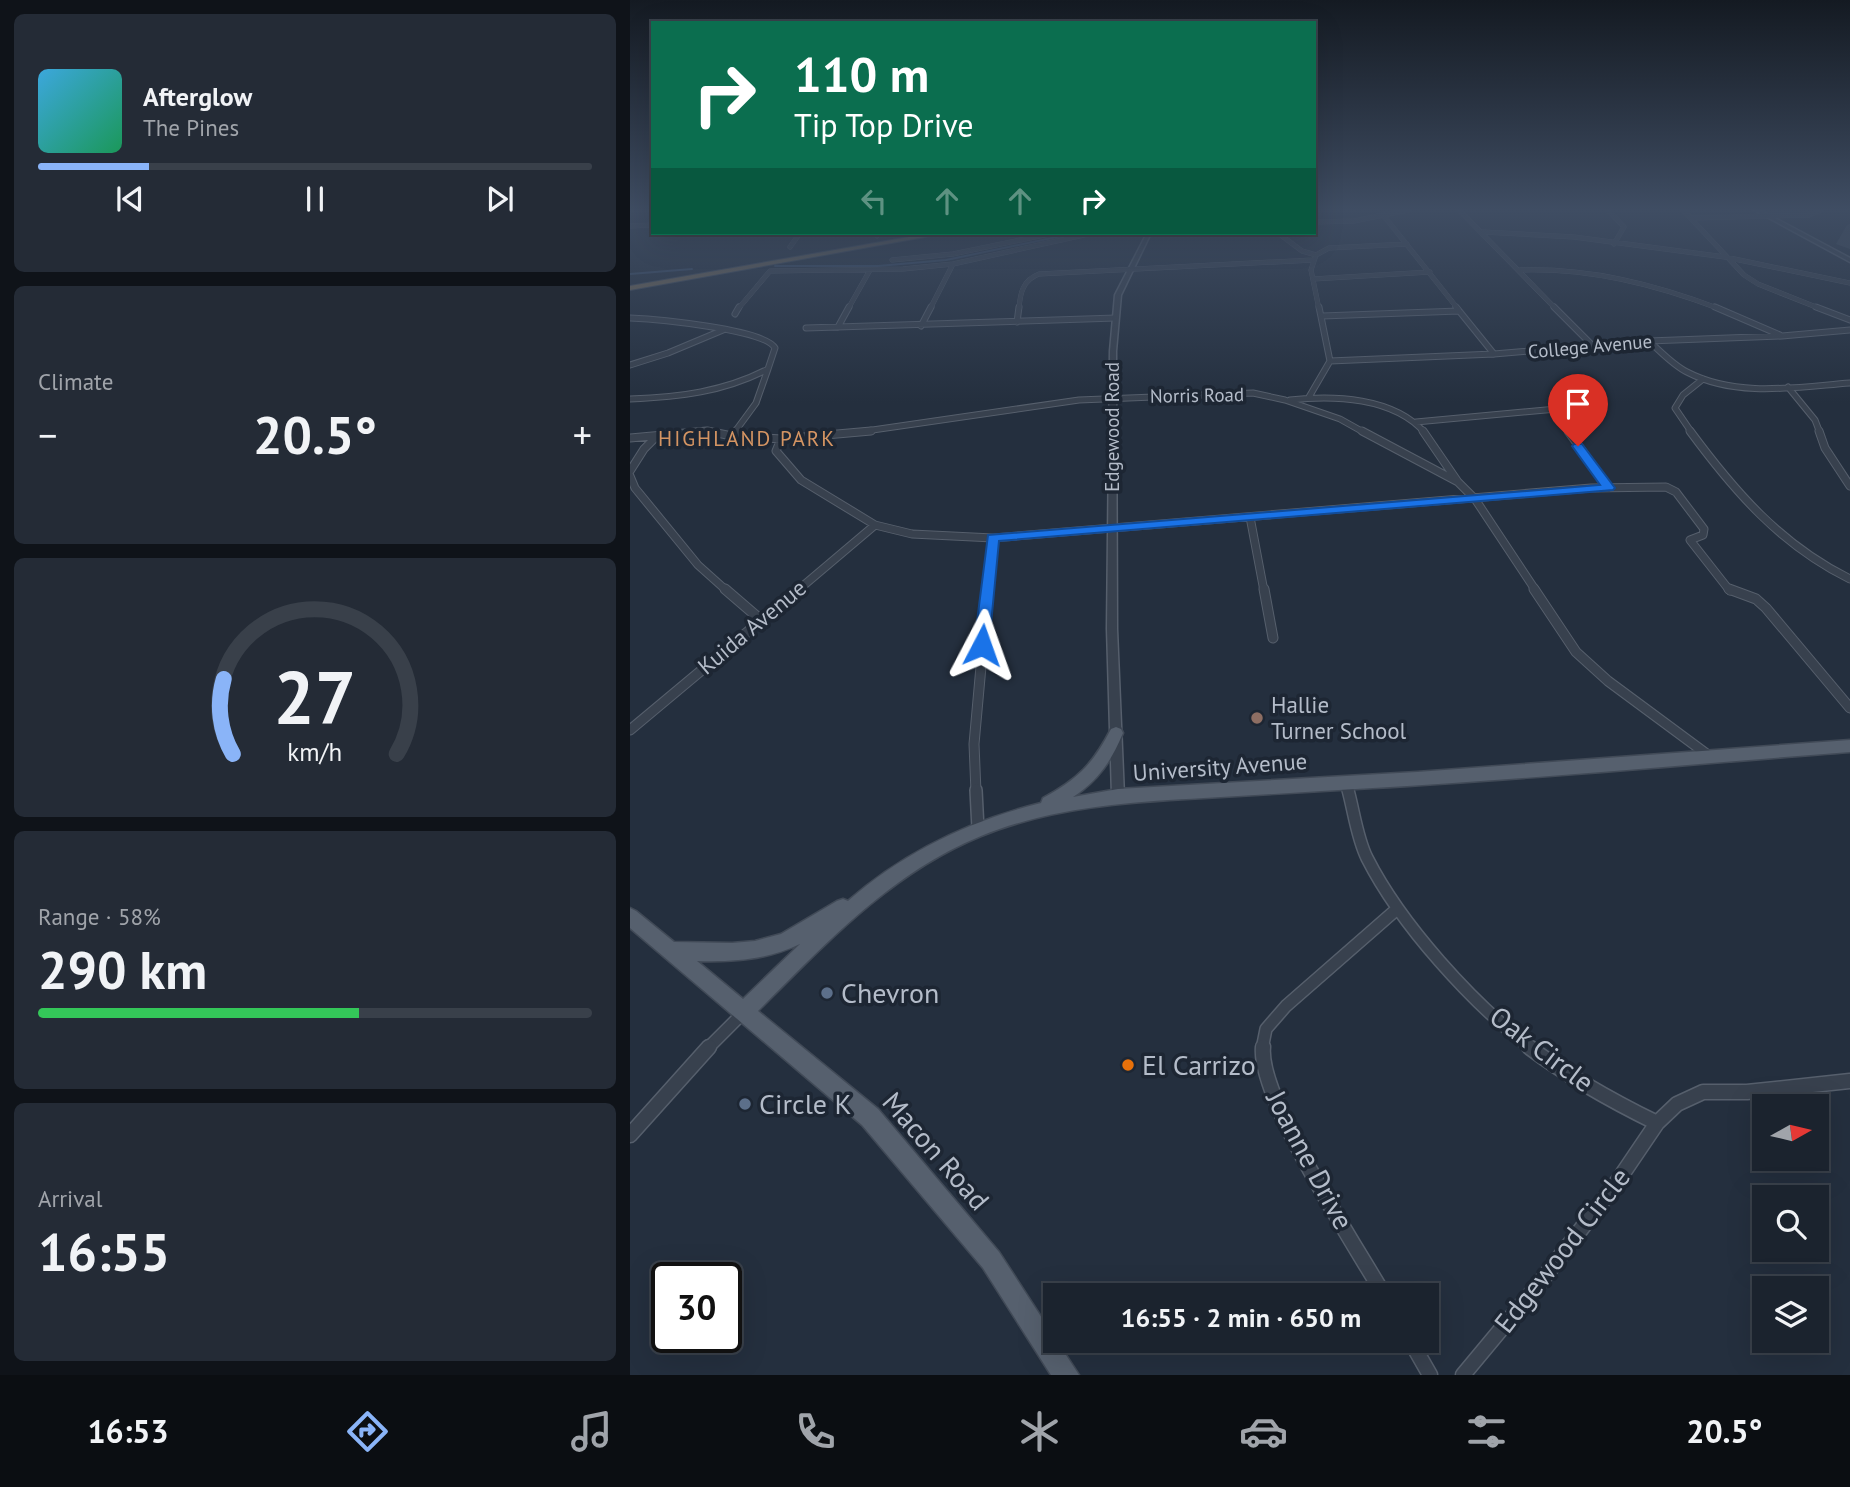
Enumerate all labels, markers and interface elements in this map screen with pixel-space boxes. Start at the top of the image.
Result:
text: 110 m [794,42,929,106]
icon: right [679,49,770,140]
text: Afterglow [143,80,252,113]
text: Tip Top Drive [794,104,974,146]
text: The Pines [143,113,239,142]
icon: previous [111,180,149,218]
icon: pause [296,180,334,218]
icon: next [481,180,519,218]
icon: left [855,182,893,220]
icon: ahead [928,182,966,220]
icon: ahead [1001,182,1039,220]
icon: right [1074,182,1112,220]
street label: College Avenue [1527,329,1653,363]
street label: Edgewood Road [1100,362,1124,492]
text: Climate [38,367,113,396]
pin [1548,374,1608,446]
street label: Norris Road [1150,382,1244,408]
icon: arrive [1559,385,1597,423]
text: 20.5° [253,401,377,468]
text: − [38,410,57,459]
text: + [573,410,592,459]
district label: HIGHLAND PARK [658,425,836,452]
street label: Kuida Avenue [691,573,812,680]
position arrow [945,608,1019,682]
text: 27 [274,650,356,744]
place label: Hallie Turner School [1271,690,1407,745]
marker: Hallie Turner School [1249,710,1265,726]
text: km/h [288,735,342,767]
street label: University Avenue [1132,746,1308,787]
text: Range · 58% [38,902,161,931]
text: 290 km [38,936,207,1003]
place label: Chevron [841,974,939,1011]
marker: Chevron [819,985,835,1001]
street label: Oak Circle [1483,997,1602,1100]
place label: El Carrizo [1142,1046,1256,1083]
marker: El Carrizo [1120,1057,1136,1073]
street label: Joanne Drive [1258,1083,1362,1236]
street label: Macon Road [875,1084,998,1218]
place label: Circle K [759,1085,852,1122]
north arrow [1752,1094,1829,1171]
map controls [1752,1094,1829,1353]
marker: Circle K [737,1096,753,1112]
street label: Edgewood Circle [1485,1160,1638,1340]
text: Arrival [38,1184,102,1213]
button: search [1752,1185,1829,1262]
text: 16:55 [38,1218,170,1285]
speed limit sign: 30 [651,1262,742,1353]
button: layers [1752,1276,1829,1353]
text: 16:55 · 2 min · 650 m [1121,1301,1361,1334]
icon: directions [343,1407,392,1456]
icon: music [567,1407,616,1456]
icon: phone [791,1407,840,1456]
icon: climate [1015,1407,1064,1456]
icon: car [1239,1407,1288,1456]
icon: filters [1462,1407,1511,1456]
text: 16:53 [87,1410,169,1452]
text: 20.5° [1686,1410,1763,1452]

